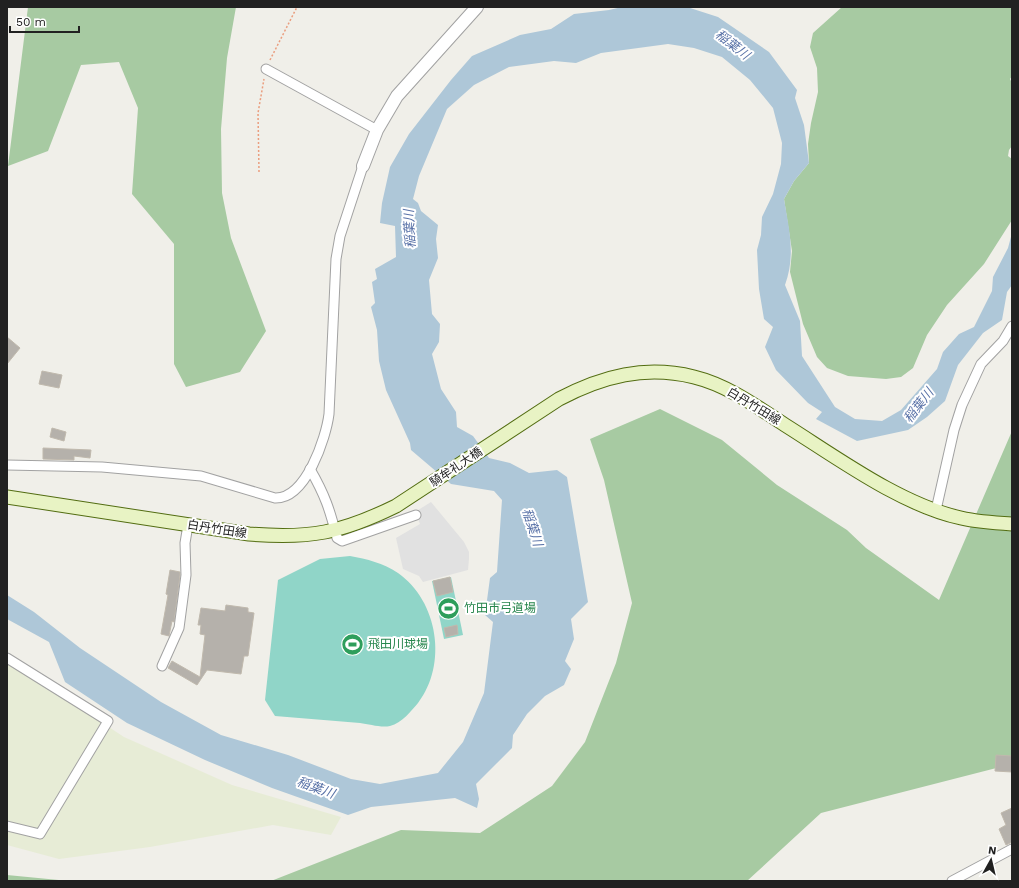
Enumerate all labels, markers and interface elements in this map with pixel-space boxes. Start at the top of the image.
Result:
scale bar [10,8,79,34]
text: 50 m [16,15,46,29]
water label: 稲葉川 [713,26,754,64]
water label: 稲葉川 [401,207,418,249]
water label: 稲葉川 [900,384,938,425]
street label: 白丹竹田線 [725,385,783,427]
street label: 騎牟礼大橋 [427,444,485,490]
water label: 稲葉川 [519,506,546,550]
street label: 白丹竹田線 [186,517,248,541]
sports icon: 竹田市弓道場 [435,595,461,621]
place label: 竹田市弓道場 [464,601,536,615]
sports icon: 飛田川球場 [340,631,366,657]
place label: 飛田川球場 [368,637,428,651]
water label: 稲葉川 [295,774,339,802]
north arrow [971,840,1011,880]
text: N [987,844,997,858]

